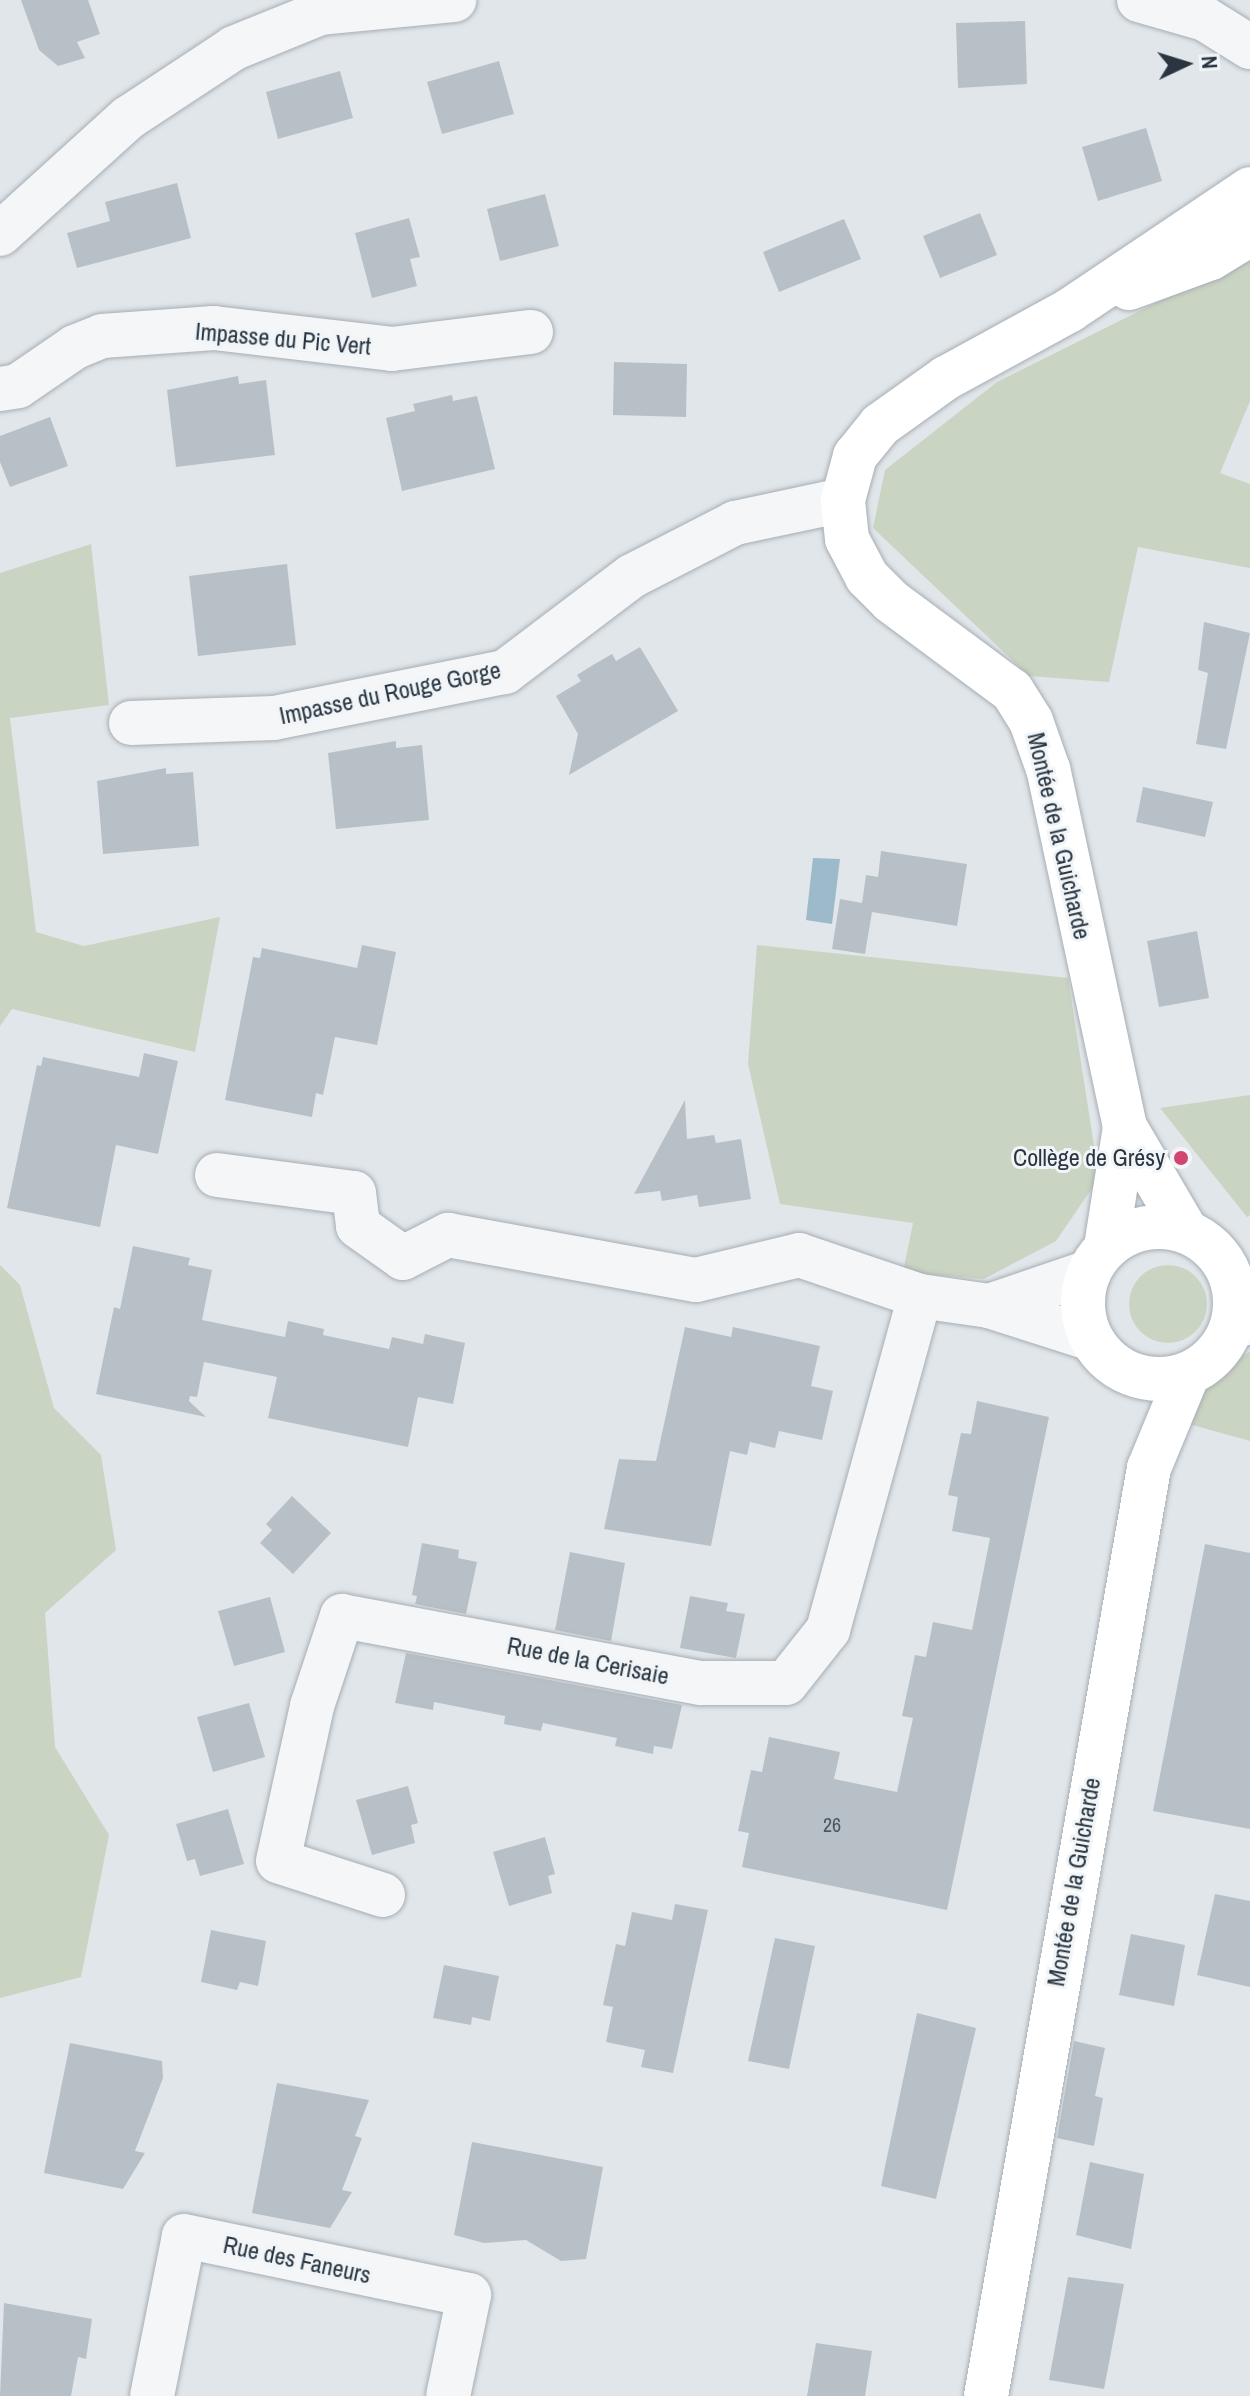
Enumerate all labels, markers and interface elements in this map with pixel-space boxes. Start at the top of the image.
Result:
north arrow [1146,24,1226,104]
text: N [1195,55,1225,70]
street label: Impasse du Pic Vert [194,317,372,361]
street label: Impasse du Rouge Gorge [277,655,503,731]
street label: Montée de la Guicharde [1021,730,1097,942]
place label: Collège de Grésy [1013,1144,1165,1172]
marker: Collège de Grésy [1172,1149,1190,1167]
street label: Rue de la Cerisaie [505,1631,671,1691]
street label: Montée de la Guicharde [1041,1776,1107,1988]
house number: 26 [823,1812,841,1836]
street label: Rue des Faneurs [221,2230,373,2290]

